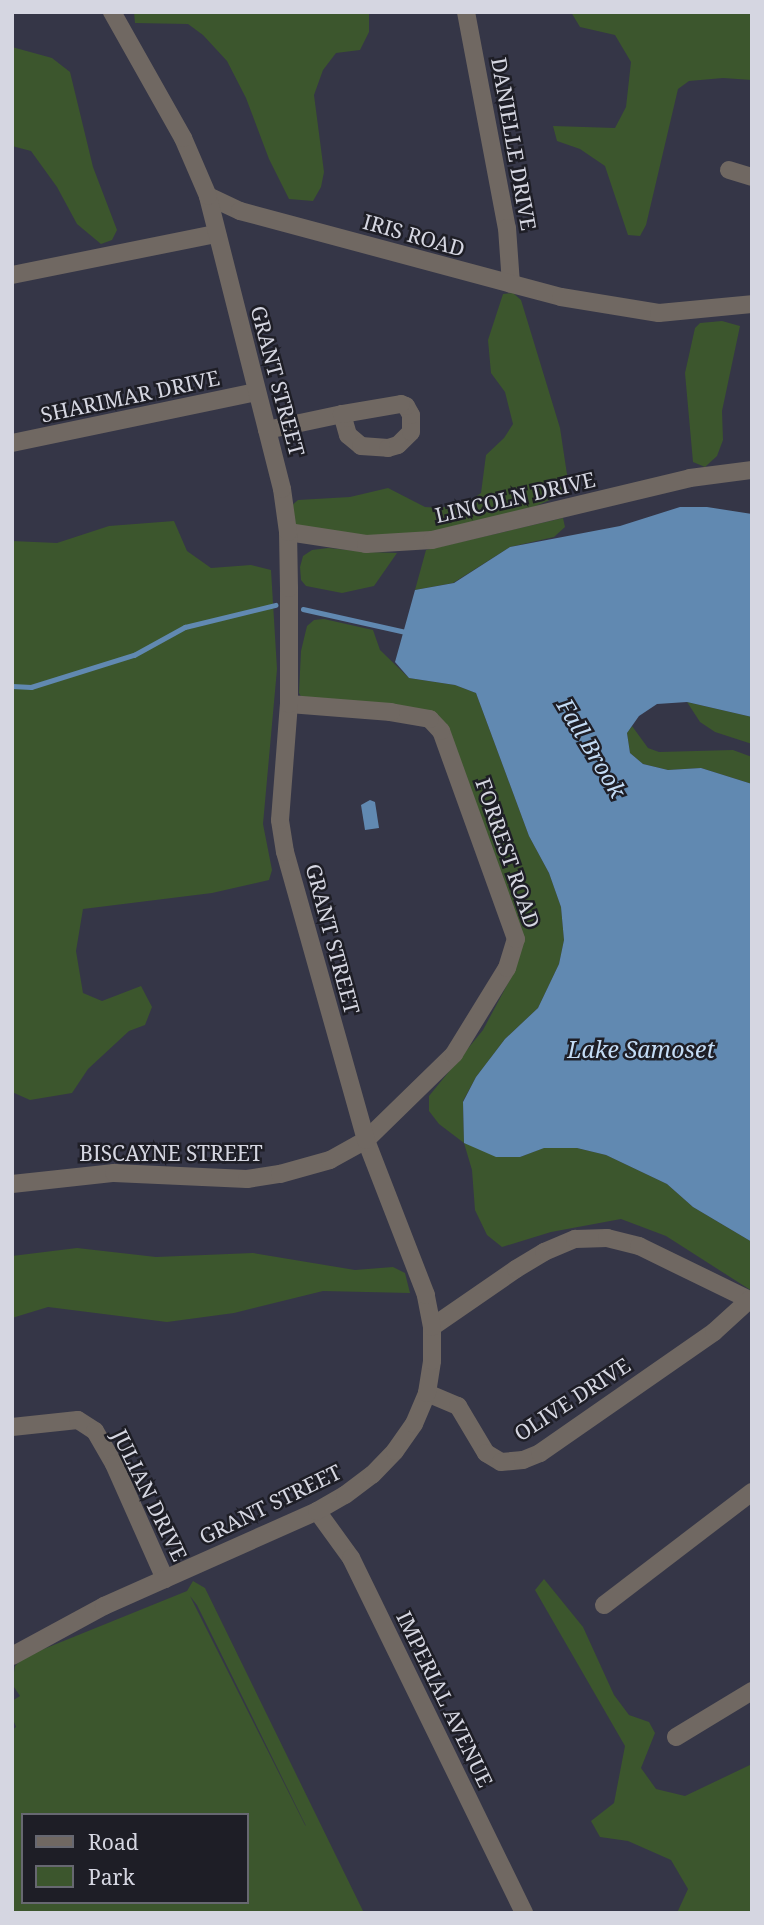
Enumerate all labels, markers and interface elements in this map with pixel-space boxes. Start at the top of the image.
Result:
street label: DANIELLE DRIVE [486,56,542,232]
street label: IRIS ROAD [360,208,468,262]
street label: GRANT STREET [246,303,310,459]
street label: SHARIMAR DRIVE [38,365,222,427]
street label: LINCOLN DRIVE [432,466,598,528]
water label: Fall Brook [552,693,632,803]
street label: FORREST ROAD [471,775,545,931]
street label: GRANT STREET [301,861,365,1017]
water label: Lake Samoset [567,1035,715,1063]
street label: BISCAYNE STREET [79,1140,263,1166]
street label: OLIVE DRIVE [509,1352,635,1446]
street label: JULIAN DRIVE [107,1425,193,1565]
street label: GRANT STREET [195,1459,345,1549]
street label: IMPERIAL AVENUE [391,1607,499,1791]
legend [21,1813,248,1904]
text: Road [88,1828,139,1856]
text: Park [88,1863,135,1891]

